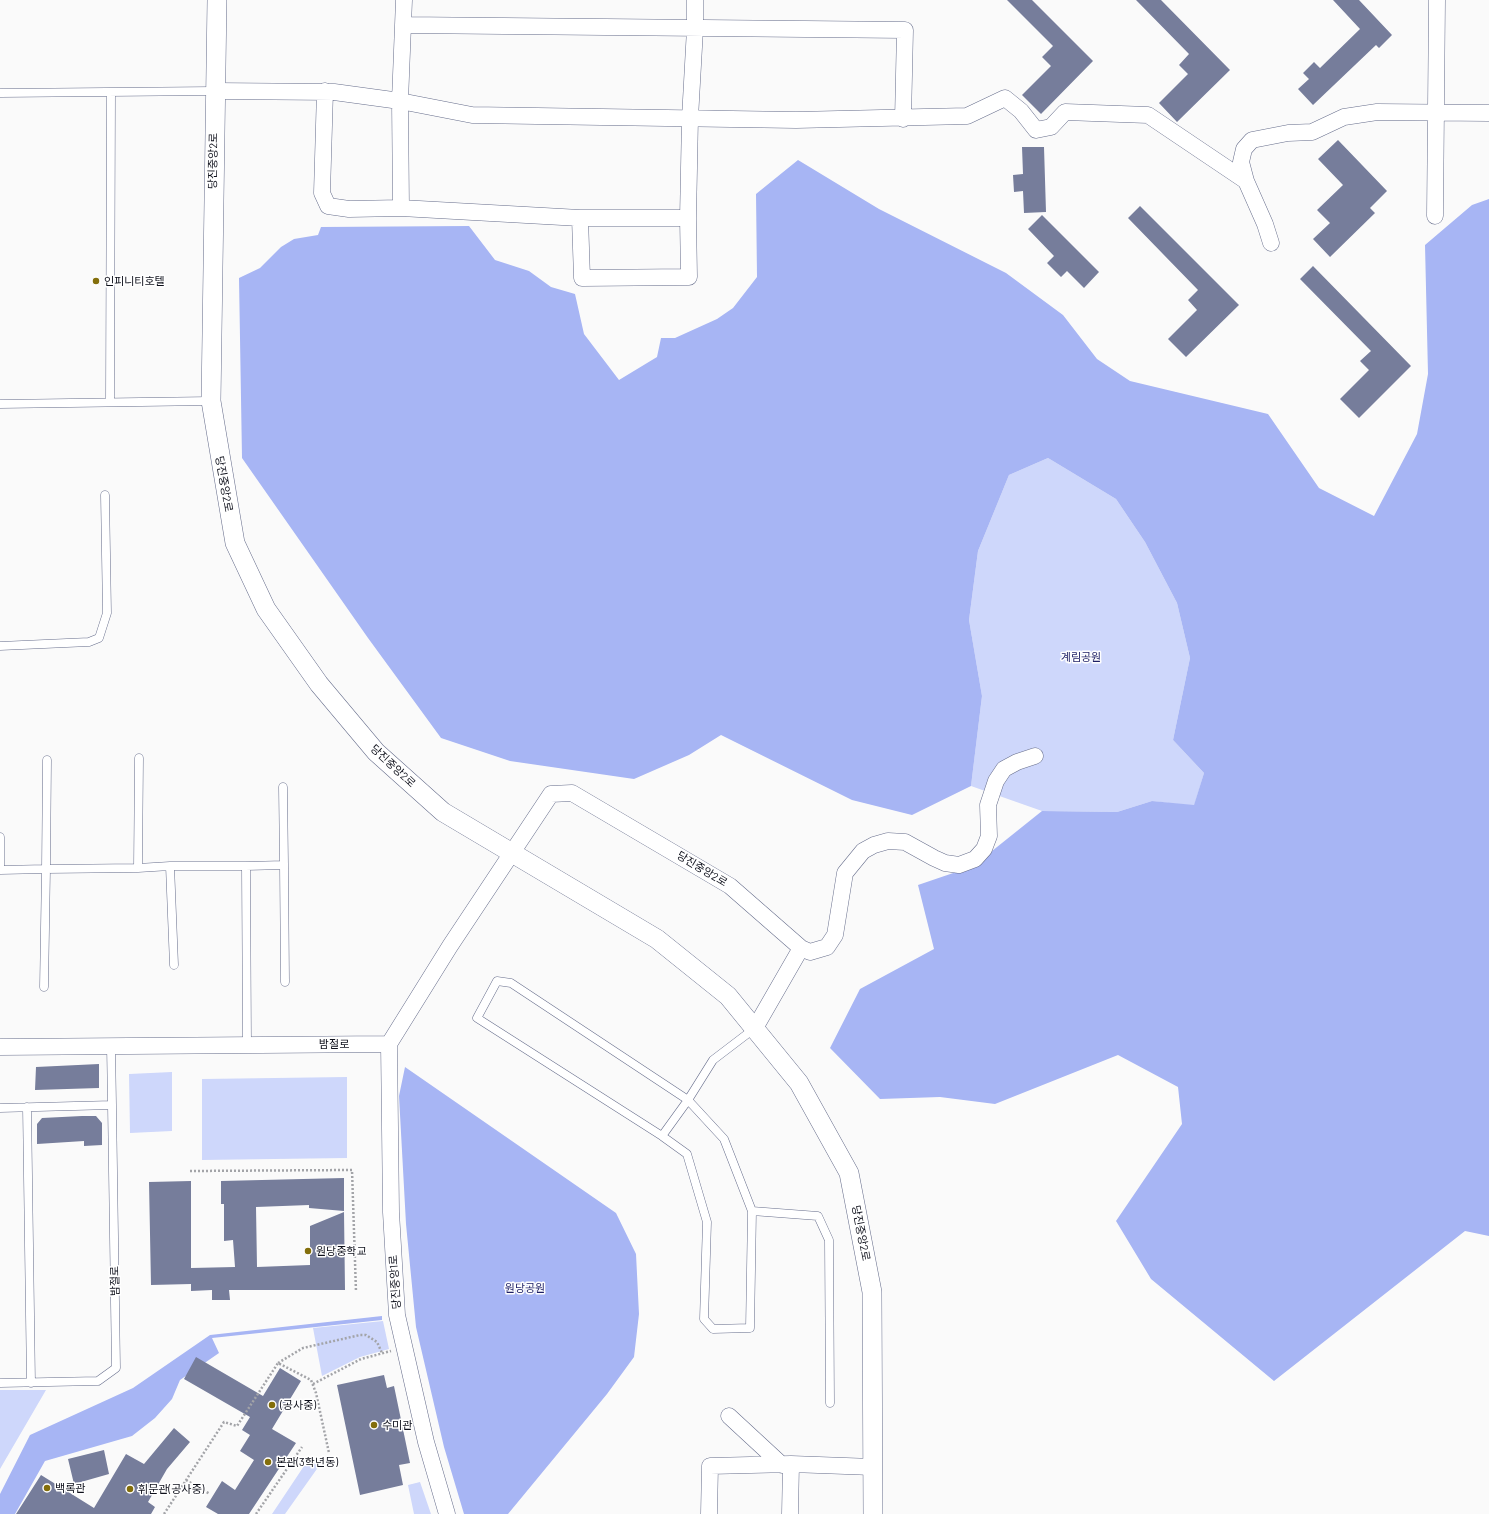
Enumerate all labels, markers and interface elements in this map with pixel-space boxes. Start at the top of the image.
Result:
street label: 당진중앙2로 [206,133,220,189]
place label: 인피니티호텔 [104,274,165,288]
marker: 인피니티호텔 [91,276,101,286]
street label: 당진중앙2로 [213,455,235,513]
park label: 계림공원 [1061,650,1101,664]
street label: 당진중앙2로 [368,742,418,790]
street label: 당진중앙2로 [674,849,730,889]
street label: 밤절로 [319,1037,349,1051]
street label: 당진중앙2로 [849,1204,873,1262]
place label: 원당중학교 [316,1244,367,1258]
marker: 원당중학교 [303,1246,313,1256]
street label: 당진중앙1로 [387,1254,403,1310]
street label: 밤절로 [108,1266,122,1296]
park label: 원당공원 [505,1281,545,1295]
place label: (공사중) [280,1398,316,1412]
marker: (공사중) [267,1400,277,1410]
place label: 수미관 [382,1418,412,1432]
marker: 수미관 [369,1420,379,1430]
place label: 본관(3학년동) [276,1455,338,1469]
marker: 본관(3학년동) [263,1457,273,1467]
place label: 백록관 [55,1481,85,1495]
place label: 휘문관(공사중) [138,1482,204,1496]
marker: 백록관 [42,1483,52,1493]
marker: 휘문관(공사중) [125,1484,135,1494]

